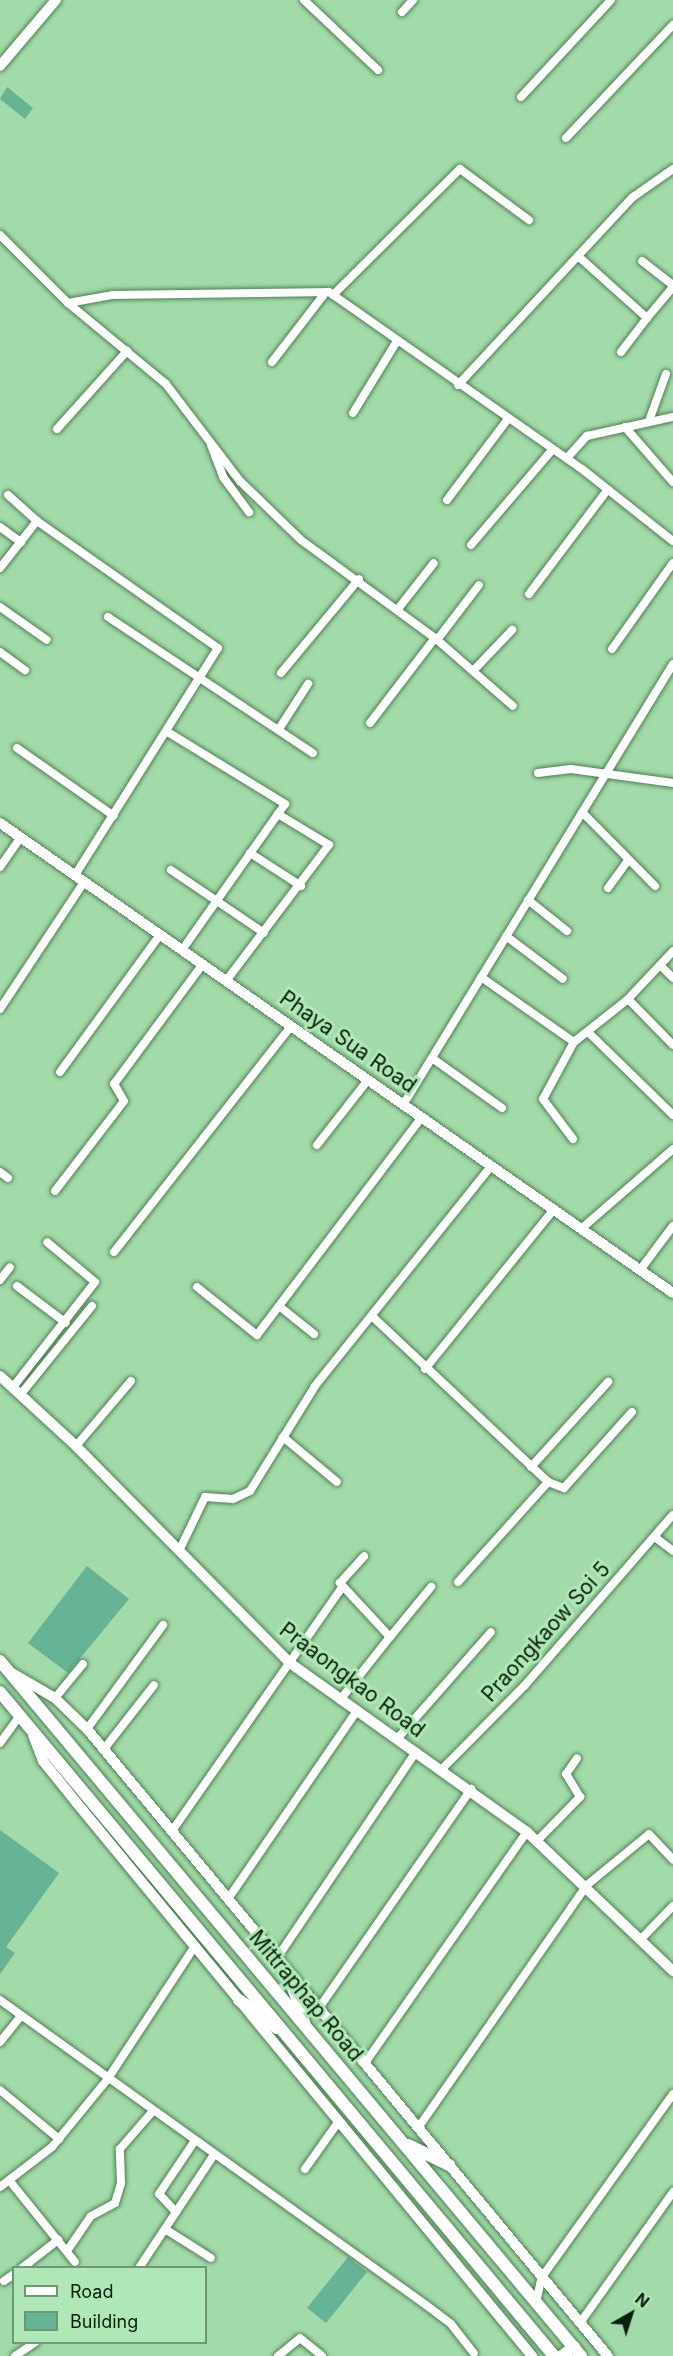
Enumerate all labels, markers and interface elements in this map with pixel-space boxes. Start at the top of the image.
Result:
street label: Phaya Sua Road [275,986,421,1098]
street label: Praongkaow Soi 5 [477,1557,615,1707]
street label: Praaongkao Road [274,1617,430,1743]
street label: Mittraphap Road [244,1925,368,2067]
legend [12,2266,207,2344]
text: Road [70,2281,113,2302]
north arrow [601,2284,661,2344]
text: N [631,2288,653,2312]
text: Building [70,2311,138,2332]

